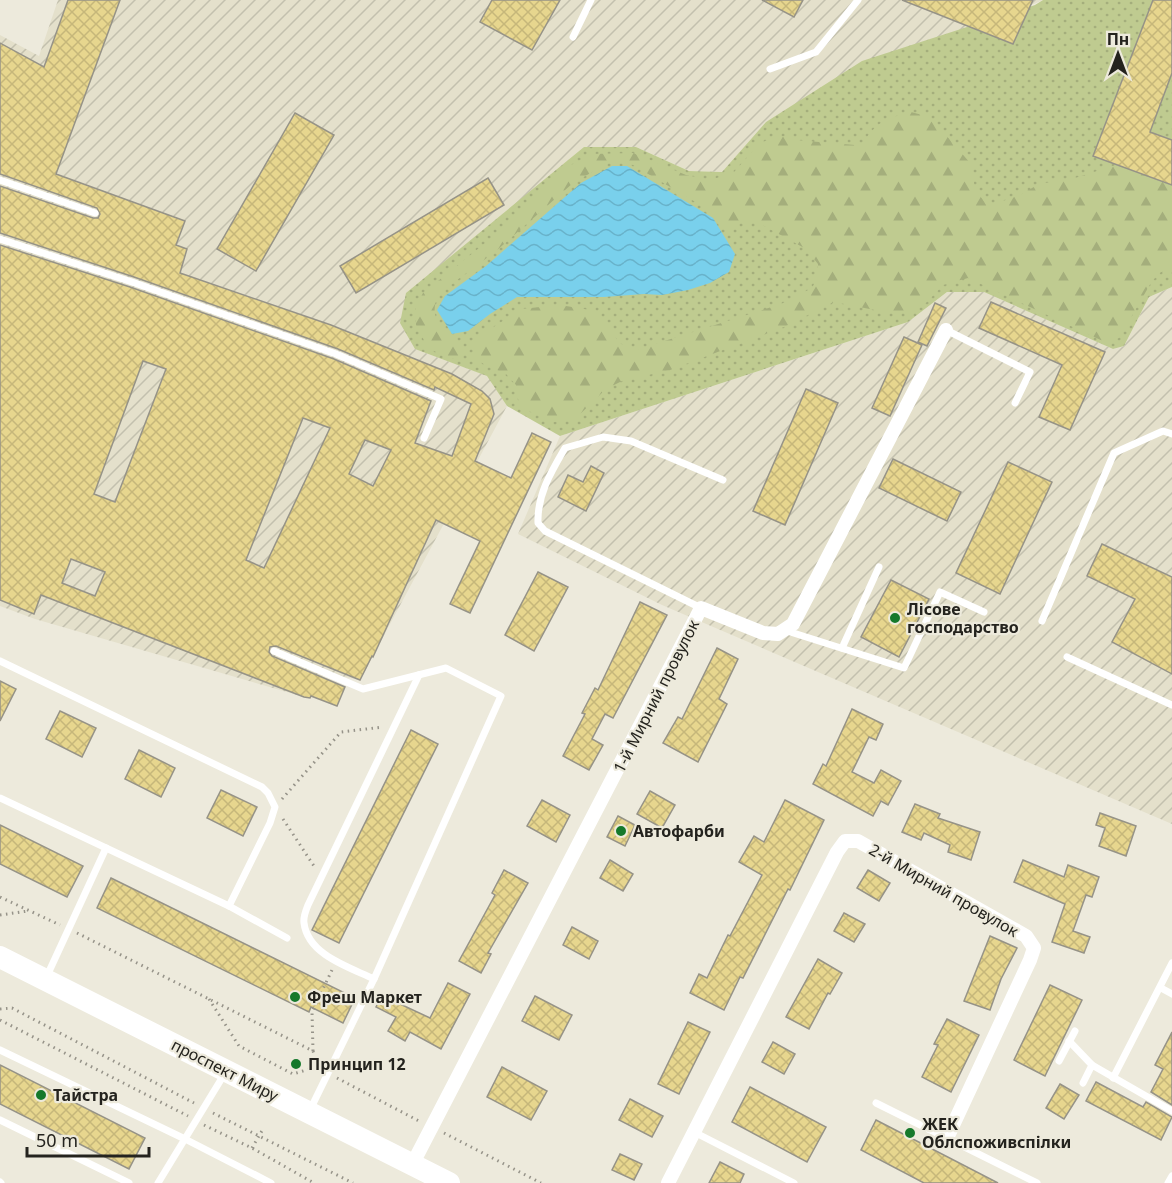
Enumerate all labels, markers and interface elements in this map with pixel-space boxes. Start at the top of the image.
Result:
north arrow [1088,24,1148,84]
text: Пн [1107,28,1129,50]
place label: Лісове господарство [907,598,1019,638]
marker: Лісове господарство [888,611,902,625]
street label: 1-й Мирний провулок [608,615,704,776]
place label: Автофарби [633,820,725,842]
marker: Автофарби [614,824,628,838]
street label: 2-й Мирний провулок [865,838,1023,942]
place label: Фреш Маркет [307,986,422,1008]
marker: Фреш Маркет [288,990,302,1004]
street label: проспект Миру [168,1034,283,1107]
place label: Принцип 12 [308,1053,406,1075]
marker: Принцип 12 [289,1057,303,1071]
place label: Тайстра [53,1084,118,1106]
marker: Тайстра [34,1088,48,1102]
place label: ЖЕК Облспоживспілки [922,1113,1071,1153]
scale bar [27,1120,148,1158]
marker: ЖЕК Облспоживспілки [903,1126,917,1140]
text: 50 m [36,1128,78,1152]

